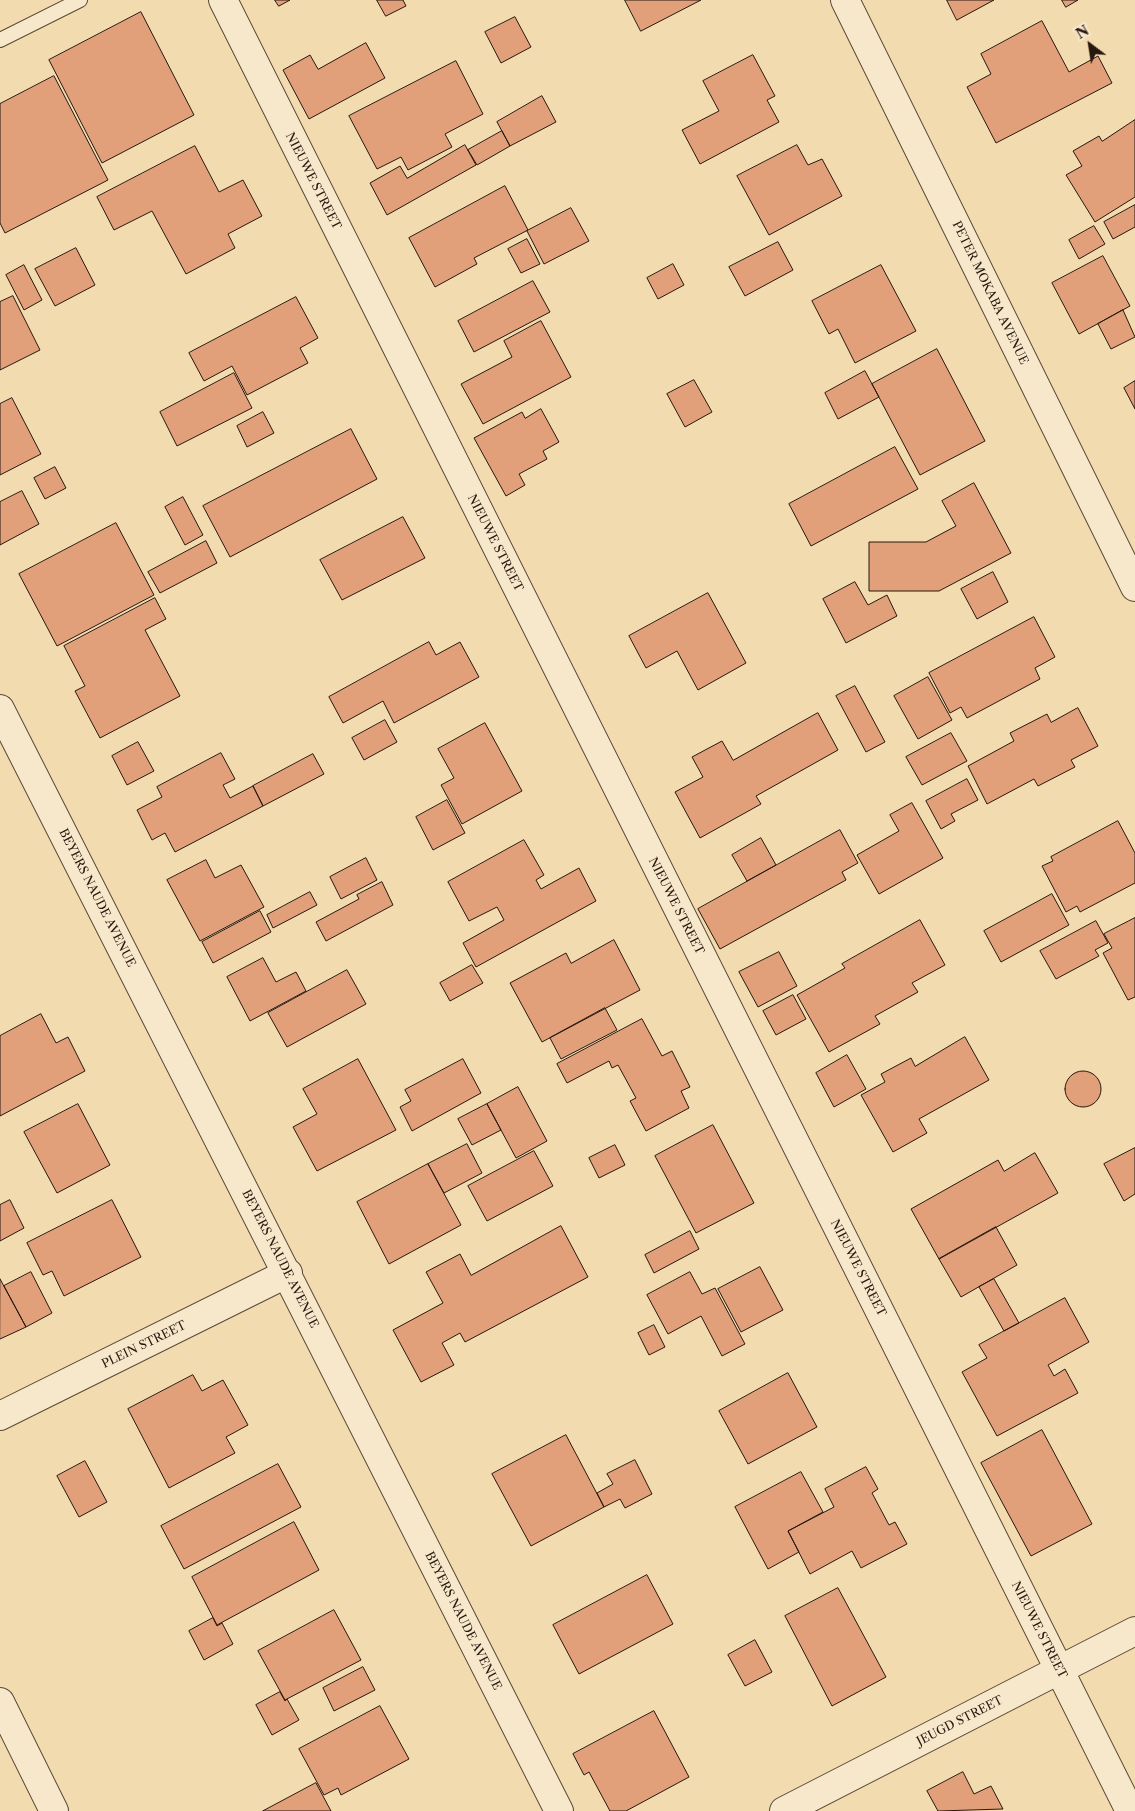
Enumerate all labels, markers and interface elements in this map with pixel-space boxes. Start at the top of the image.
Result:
north arrow [1065,20,1115,70]
text: N [1072,21,1092,43]
street label: NIEUWE STREET [282,130,344,232]
street label: PETER MOKABA AVENUE [949,219,1031,367]
street label: NIEUWE STREET [464,492,526,594]
street label: BEYERS NAUDE AVENUE [56,826,138,970]
street label: NIEUWE STREET [645,855,707,957]
street label: BEYERS NAUDE AVENUE [239,1187,321,1331]
street label: NIEUWE STREET [827,1217,889,1319]
street label: PLEIN STREET [99,1318,189,1372]
street label: BEYERS NAUDE AVENUE [422,1549,504,1693]
street label: NIEUWE STREET [1008,1579,1070,1681]
street label: JEUGD STREET [914,1693,1006,1749]

